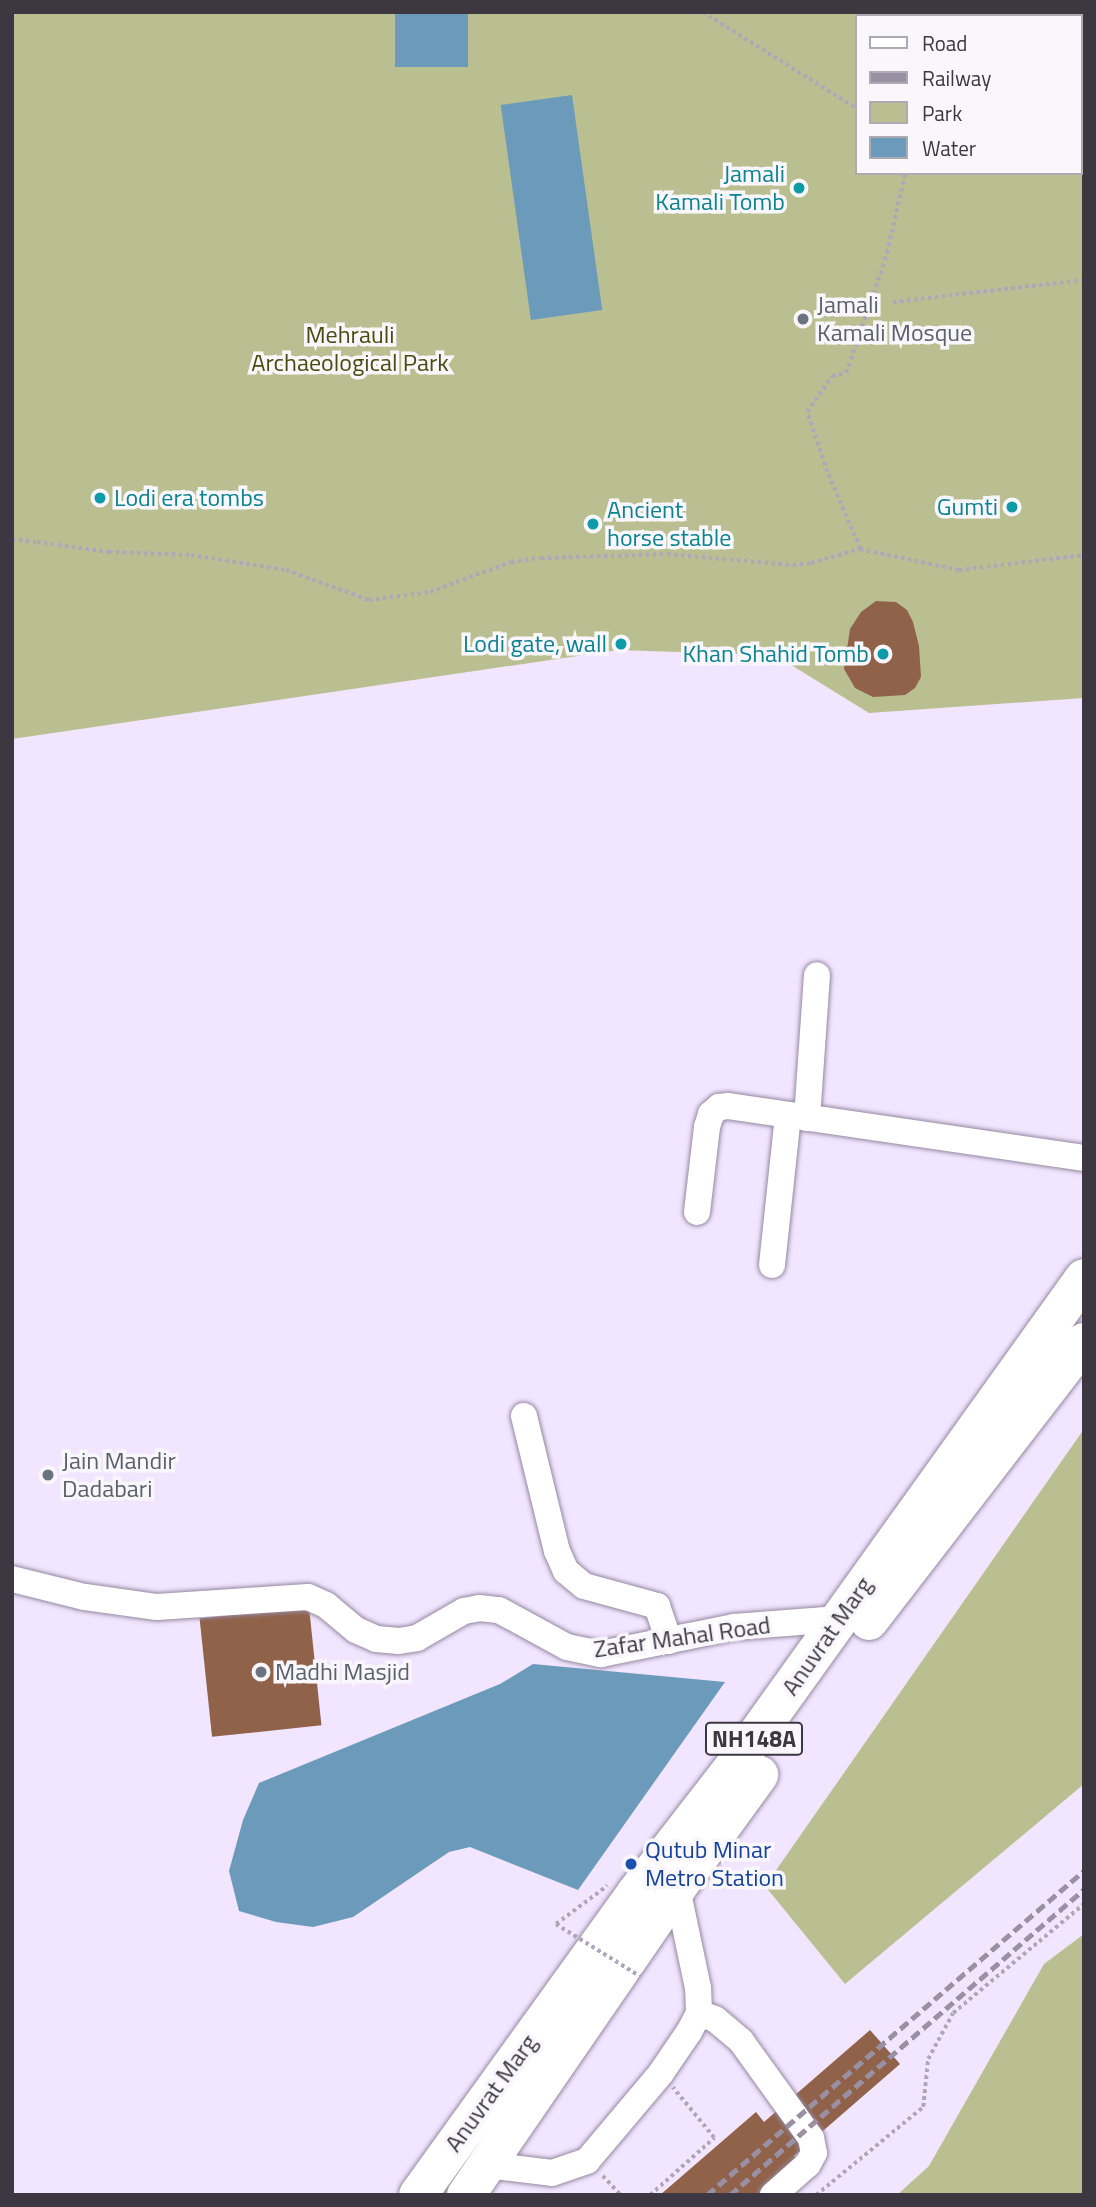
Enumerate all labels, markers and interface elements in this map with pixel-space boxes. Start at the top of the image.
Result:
legend [855,14,1082,175]
text: Road [922,27,967,59]
text: Railway [922,62,991,94]
text: Park [922,97,962,129]
text: Water [922,132,976,164]
place label: Jamali Kamali Tomb [655,160,785,216]
marker: Jamali Kamali Tomb [791,180,807,196]
place label: Jamali Kamali Mosque [817,291,972,347]
marker: Jamali Kamali Mosque [795,311,811,327]
park label: Mehrauli Archaeological Park [251,321,449,377]
place label: Lodi era tombs [114,484,264,512]
marker: Lodi era tombs [92,490,108,506]
place label: Gumti [937,493,998,521]
place label: Ancient horse stable [607,496,731,552]
marker: Gumti [1004,499,1020,515]
marker: Ancient horse stable [585,516,601,532]
place label: Lodi gate, wall [463,630,607,658]
marker: Lodi gate, wall [613,636,629,652]
place label: Khan Shahid Tomb [682,640,869,668]
marker: Khan Shahid Tomb [875,646,891,662]
place label: Jain Mandir Dadabari [62,1447,176,1503]
marker: Jain Mandir Dadabari [40,1467,56,1483]
street label: Anuvrat Marg [776,1571,878,1701]
street label: Zafar Mahal Road [592,1610,772,1664]
place label: Madhi Masjid [275,1658,410,1686]
marker: Madhi Masjid [253,1664,269,1680]
road number: NH148A [705,1720,803,1758]
place label: Qutub Minar Metro Station [645,1836,784,1892]
marker: Qutub Minar Metro Station [623,1856,639,1872]
street label: Anuvrat Marg [439,2029,543,2157]

